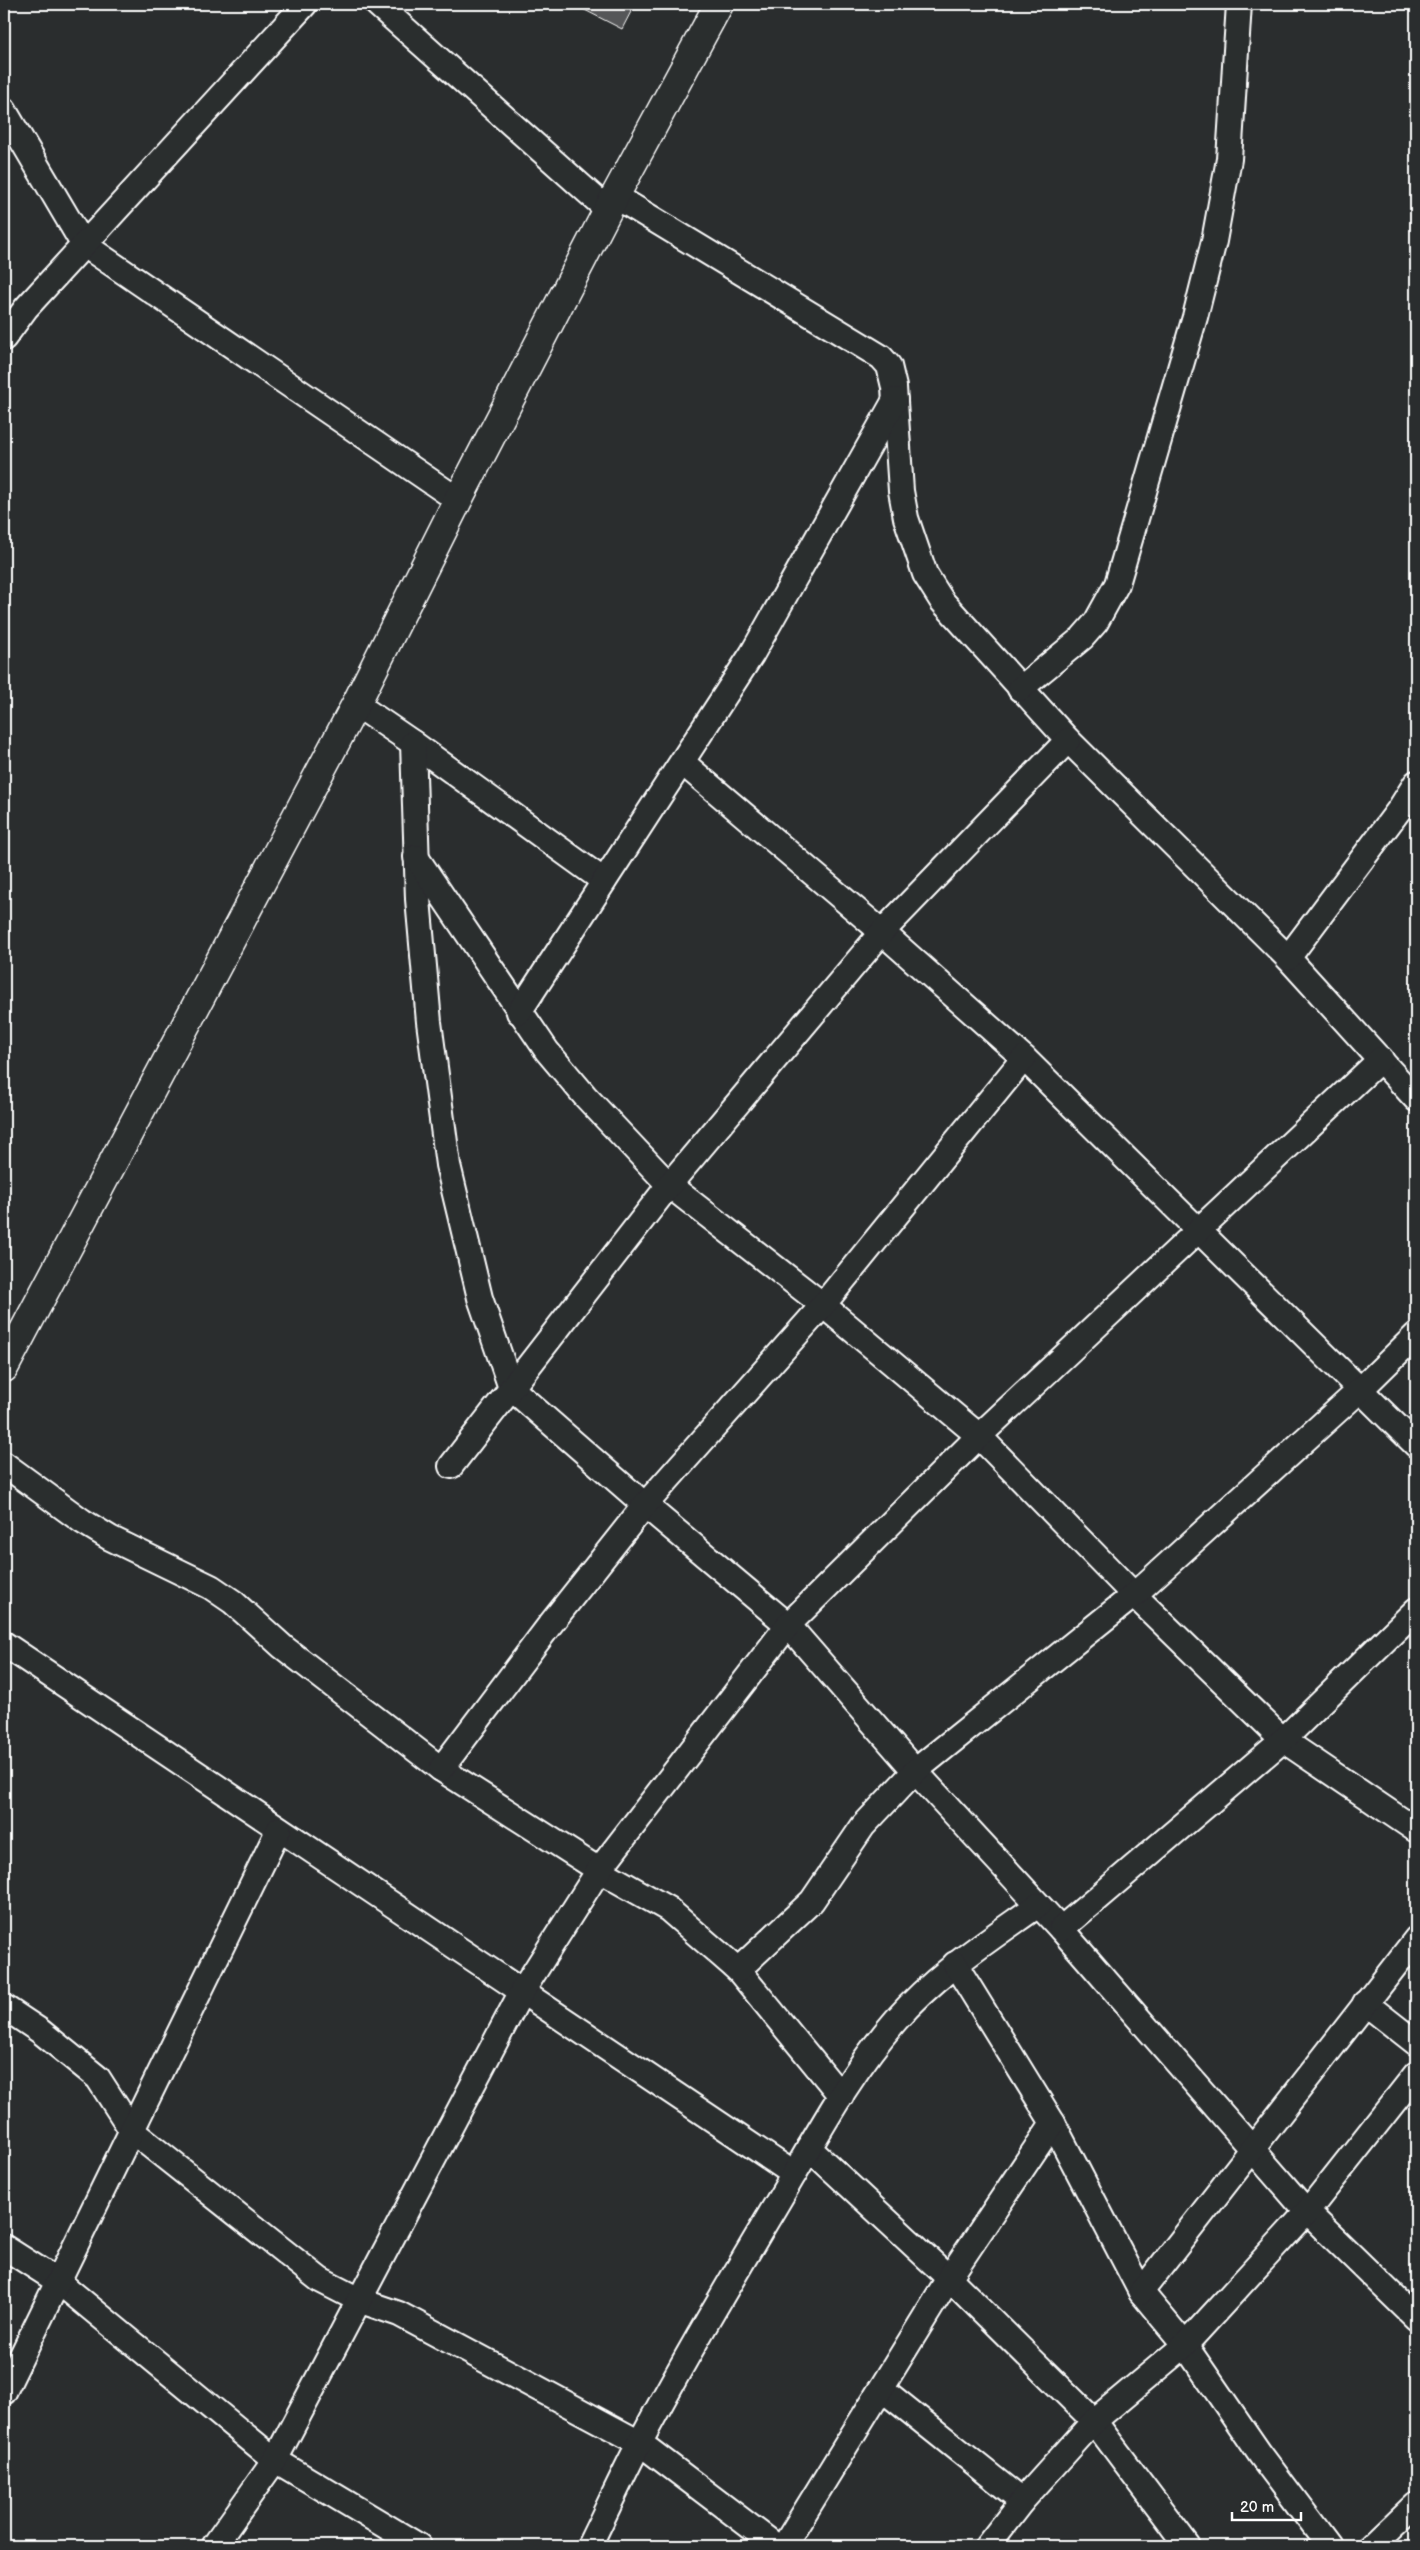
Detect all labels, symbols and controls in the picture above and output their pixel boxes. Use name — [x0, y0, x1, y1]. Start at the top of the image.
scale bar — [1232, 2490, 1301, 2522]
text: 20 m — [1240, 2498, 1274, 2517]

